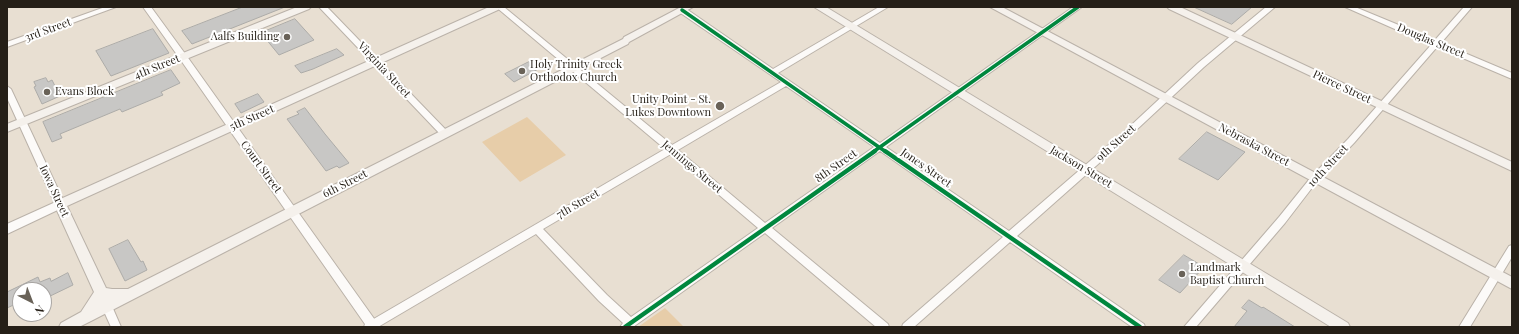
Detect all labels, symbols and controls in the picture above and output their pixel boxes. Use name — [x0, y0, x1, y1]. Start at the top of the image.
street label: 3rd Street — [23, 16, 73, 44]
street label: Douglas Street — [1395, 21, 1467, 61]
place label: Aalfs Building — [211, 30, 279, 44]
marker: Aalfs Building — [282, 32, 292, 42]
street label: Virginia Street — [355, 39, 413, 101]
street label: 4th Street — [132, 52, 182, 82]
place label: Holy Trinity Greek Orthodox Church — [530, 58, 622, 84]
marker: Holy Trinity Greek Orthodox Church — [517, 66, 527, 76]
street label: Pierce Street — [1311, 68, 1373, 106]
place label: Evans Block — [55, 85, 114, 99]
marker: Evans Block — [42, 87, 52, 97]
place label: Unity Point - St. Lukes Downtown — [625, 93, 711, 119]
marker: Unity Point - St. Lukes Downtown — [714, 100, 726, 112]
street label: 5th Street — [228, 102, 276, 134]
street label: Nebraska Street — [1216, 121, 1292, 169]
street label: 9th Street — [1094, 122, 1138, 164]
street label: Court Street — [238, 138, 284, 196]
street label: Jennings Street — [659, 138, 725, 196]
street label: 10th Street — [1305, 142, 1351, 190]
street label: Jackson Street — [1048, 143, 1114, 191]
street label: Jones Street — [898, 146, 954, 190]
street label: 8th Street — [812, 147, 860, 185]
street label: Iowa Street — [36, 163, 72, 219]
street label: 6th Street — [320, 167, 370, 201]
street label: 7th Street — [554, 187, 602, 221]
place label: Landmark Baptist Church — [1190, 261, 1264, 287]
marker: Landmark Baptist Church — [1177, 269, 1187, 279]
north arrow — [12, 282, 52, 322]
text: N — [32, 302, 48, 319]

